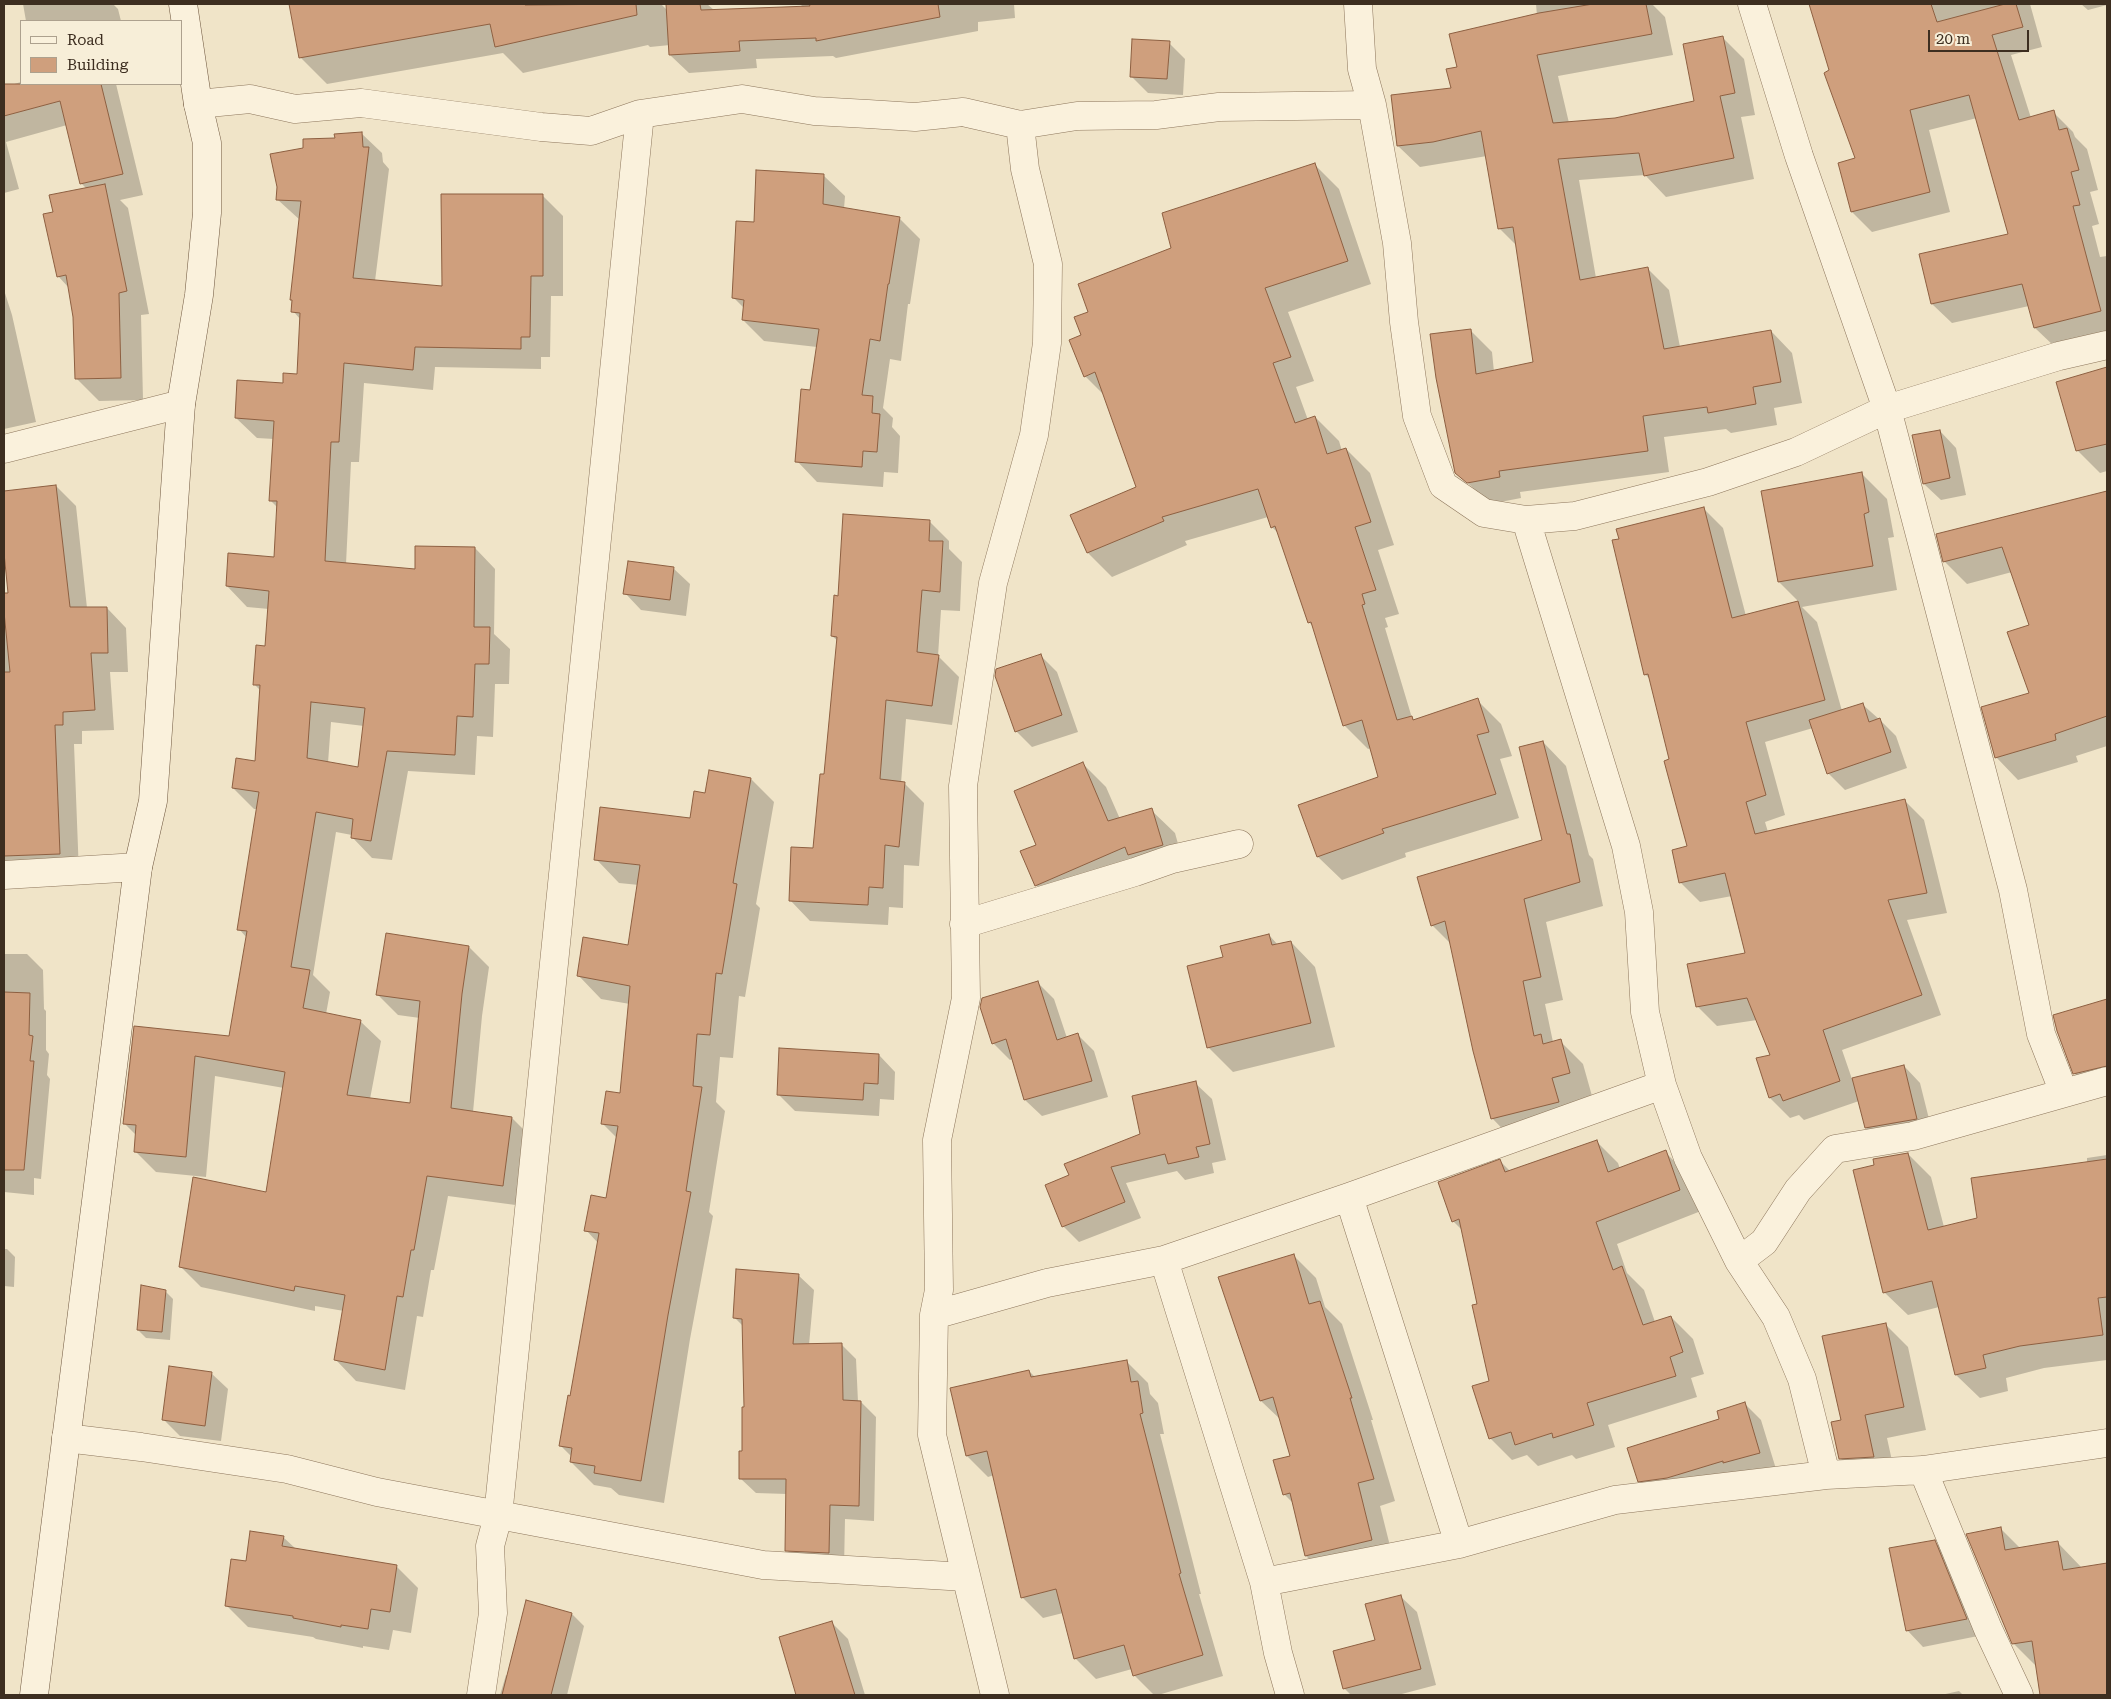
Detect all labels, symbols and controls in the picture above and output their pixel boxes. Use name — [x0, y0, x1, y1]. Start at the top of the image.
legend — [20, 20, 182, 85]
scale bar — [1931, 20, 2032, 52]
text: 20 m — [1936, 30, 1970, 48]
text: Road — [67, 31, 104, 49]
text: Building — [67, 56, 128, 74]

